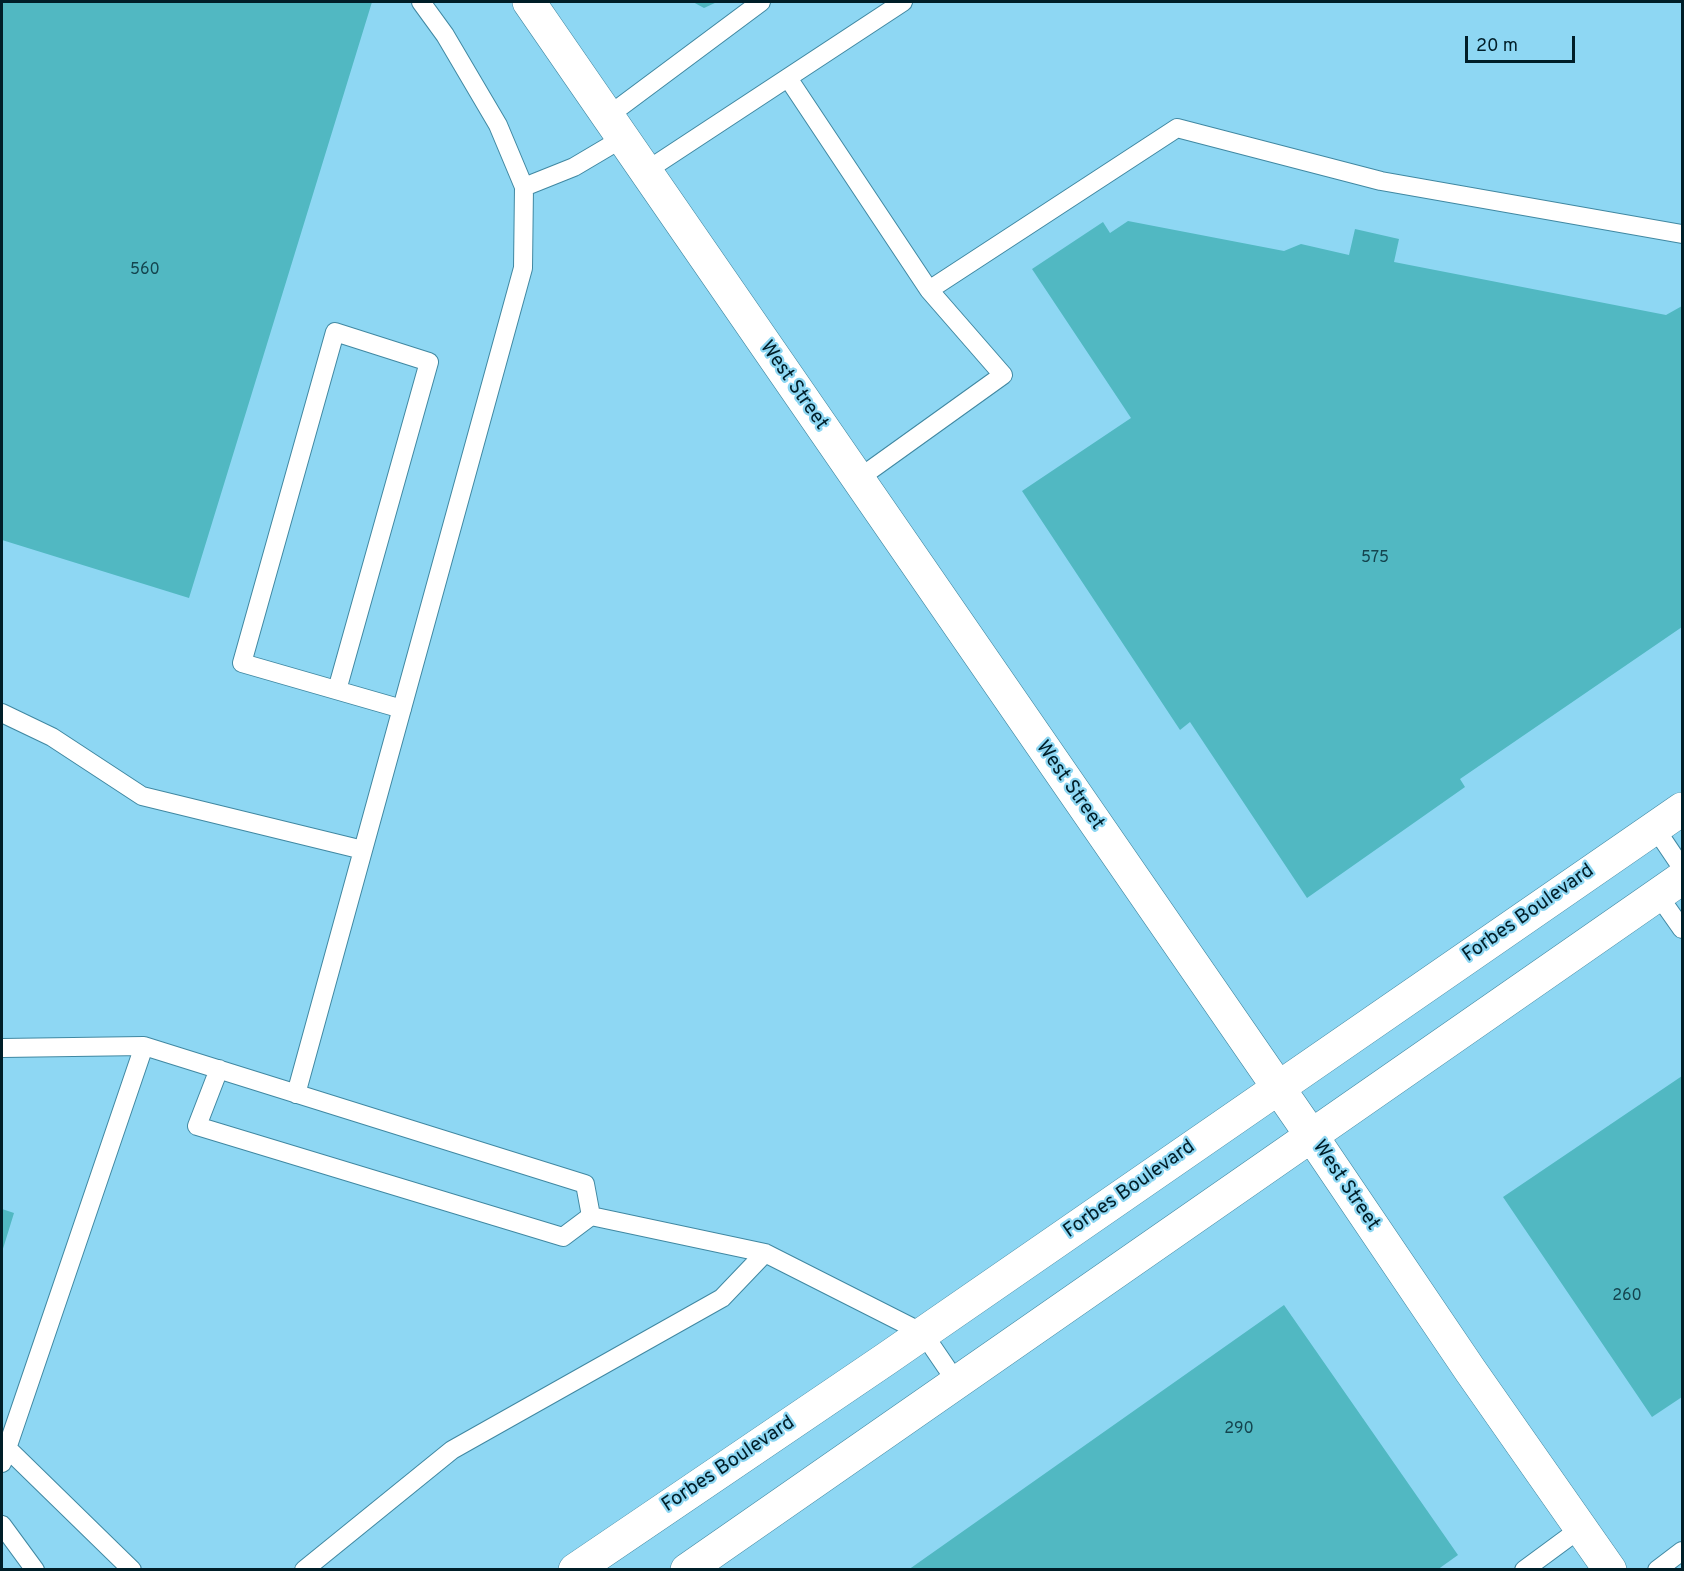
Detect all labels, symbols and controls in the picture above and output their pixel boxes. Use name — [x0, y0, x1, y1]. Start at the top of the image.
scale bar — [1468, 24, 1578, 62]
text: 20 m — [1476, 35, 1518, 58]
house number: 560 — [130, 261, 160, 281]
street label: West Street — [753, 337, 833, 435]
house number: 575 — [1361, 549, 1389, 569]
street label: West Street — [1029, 737, 1109, 835]
street label: Forbes Boulevard — [1459, 860, 1599, 968]
street label: Forbes Boulevard — [1060, 1136, 1200, 1244]
street label: West Street — [1306, 1136, 1384, 1236]
house number: 260 — [1612, 1287, 1642, 1307]
street label: Forbes Boulevard — [658, 1412, 800, 1518]
house number: 290 — [1224, 1420, 1254, 1440]

